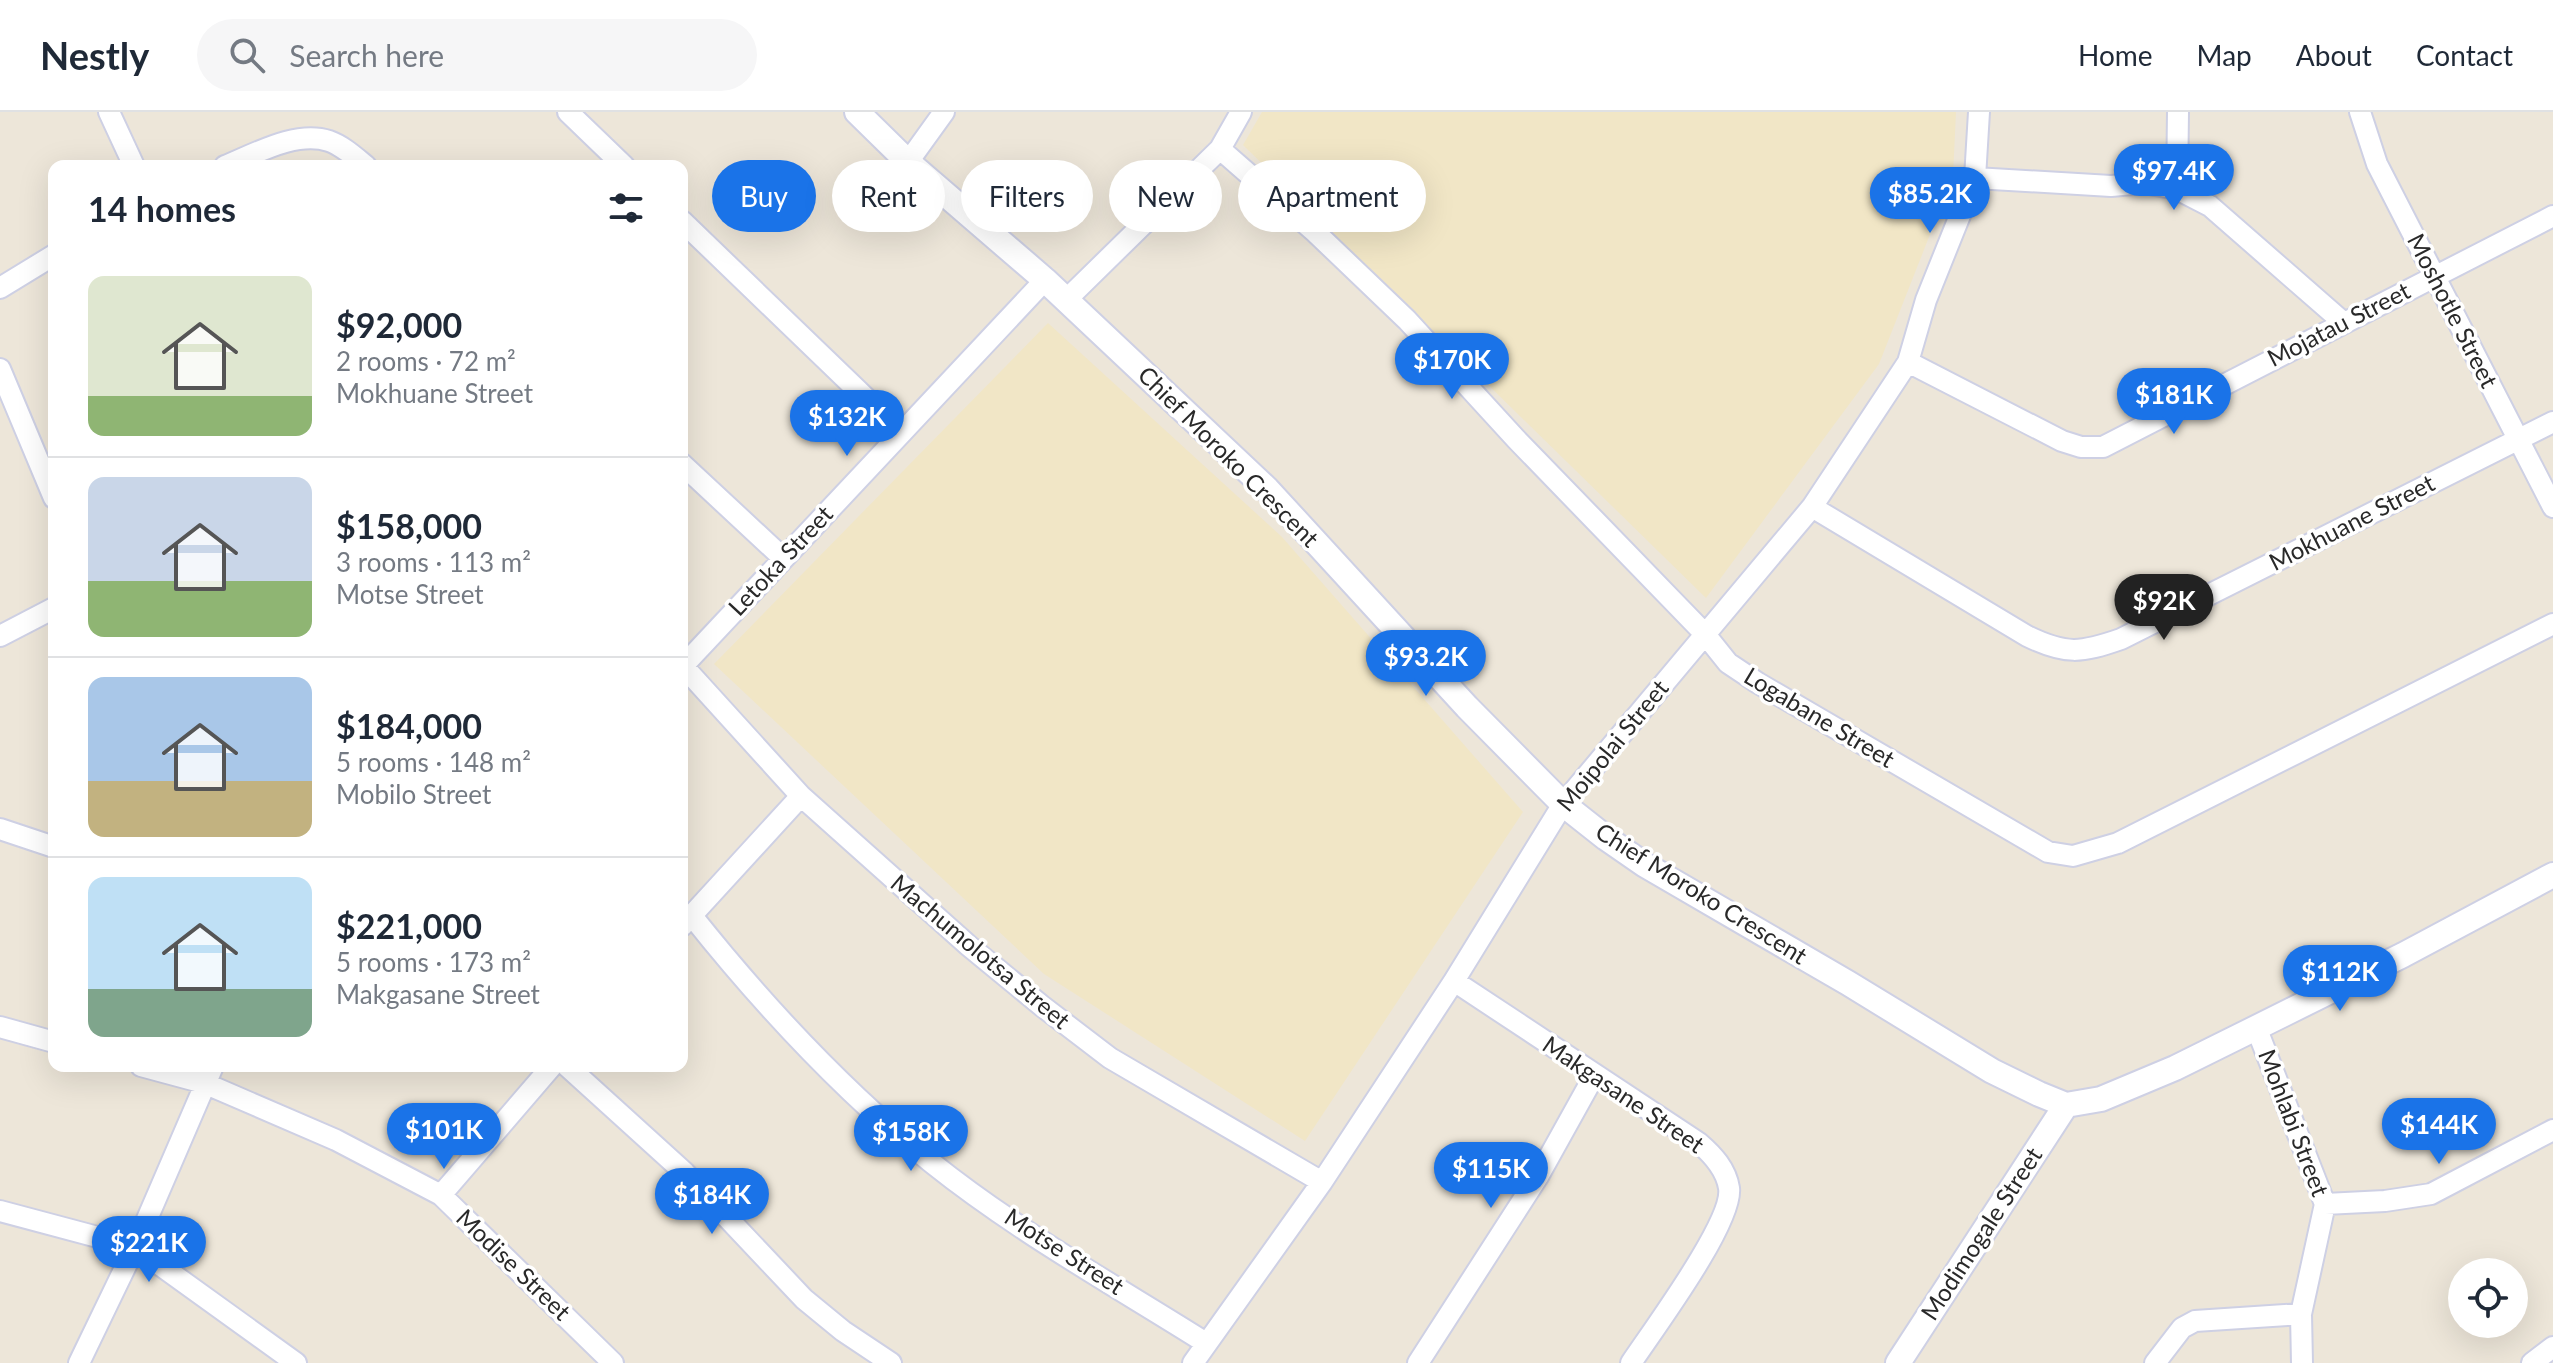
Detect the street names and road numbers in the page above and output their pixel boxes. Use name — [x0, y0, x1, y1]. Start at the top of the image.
street label: Moshotle Street — [2402, 228, 2505, 393]
street label: Mojatau Street — [2262, 275, 2415, 372]
street label: Chief Moroko Crescent — [1133, 360, 1326, 553]
street label: Mokhuane Street — [2264, 467, 2439, 576]
street label: Letoka Street — [722, 499, 838, 621]
street label: Logabane Street — [1739, 660, 1901, 773]
street label: Moipolai Street — [1550, 673, 1674, 817]
street label: Chief Moroko Crescent — [1591, 816, 1813, 970]
street label: Machumolotsa Street — [886, 868, 1077, 1034]
street label: Makgasane Street — [1538, 1029, 1710, 1159]
street label: Mohlabi Street — [2253, 1045, 2336, 1200]
street label: Modimogale Street — [1914, 1141, 2048, 1325]
street label: Motse Street — [1000, 1201, 1130, 1300]
street label: Modise Street — [451, 1202, 577, 1326]

